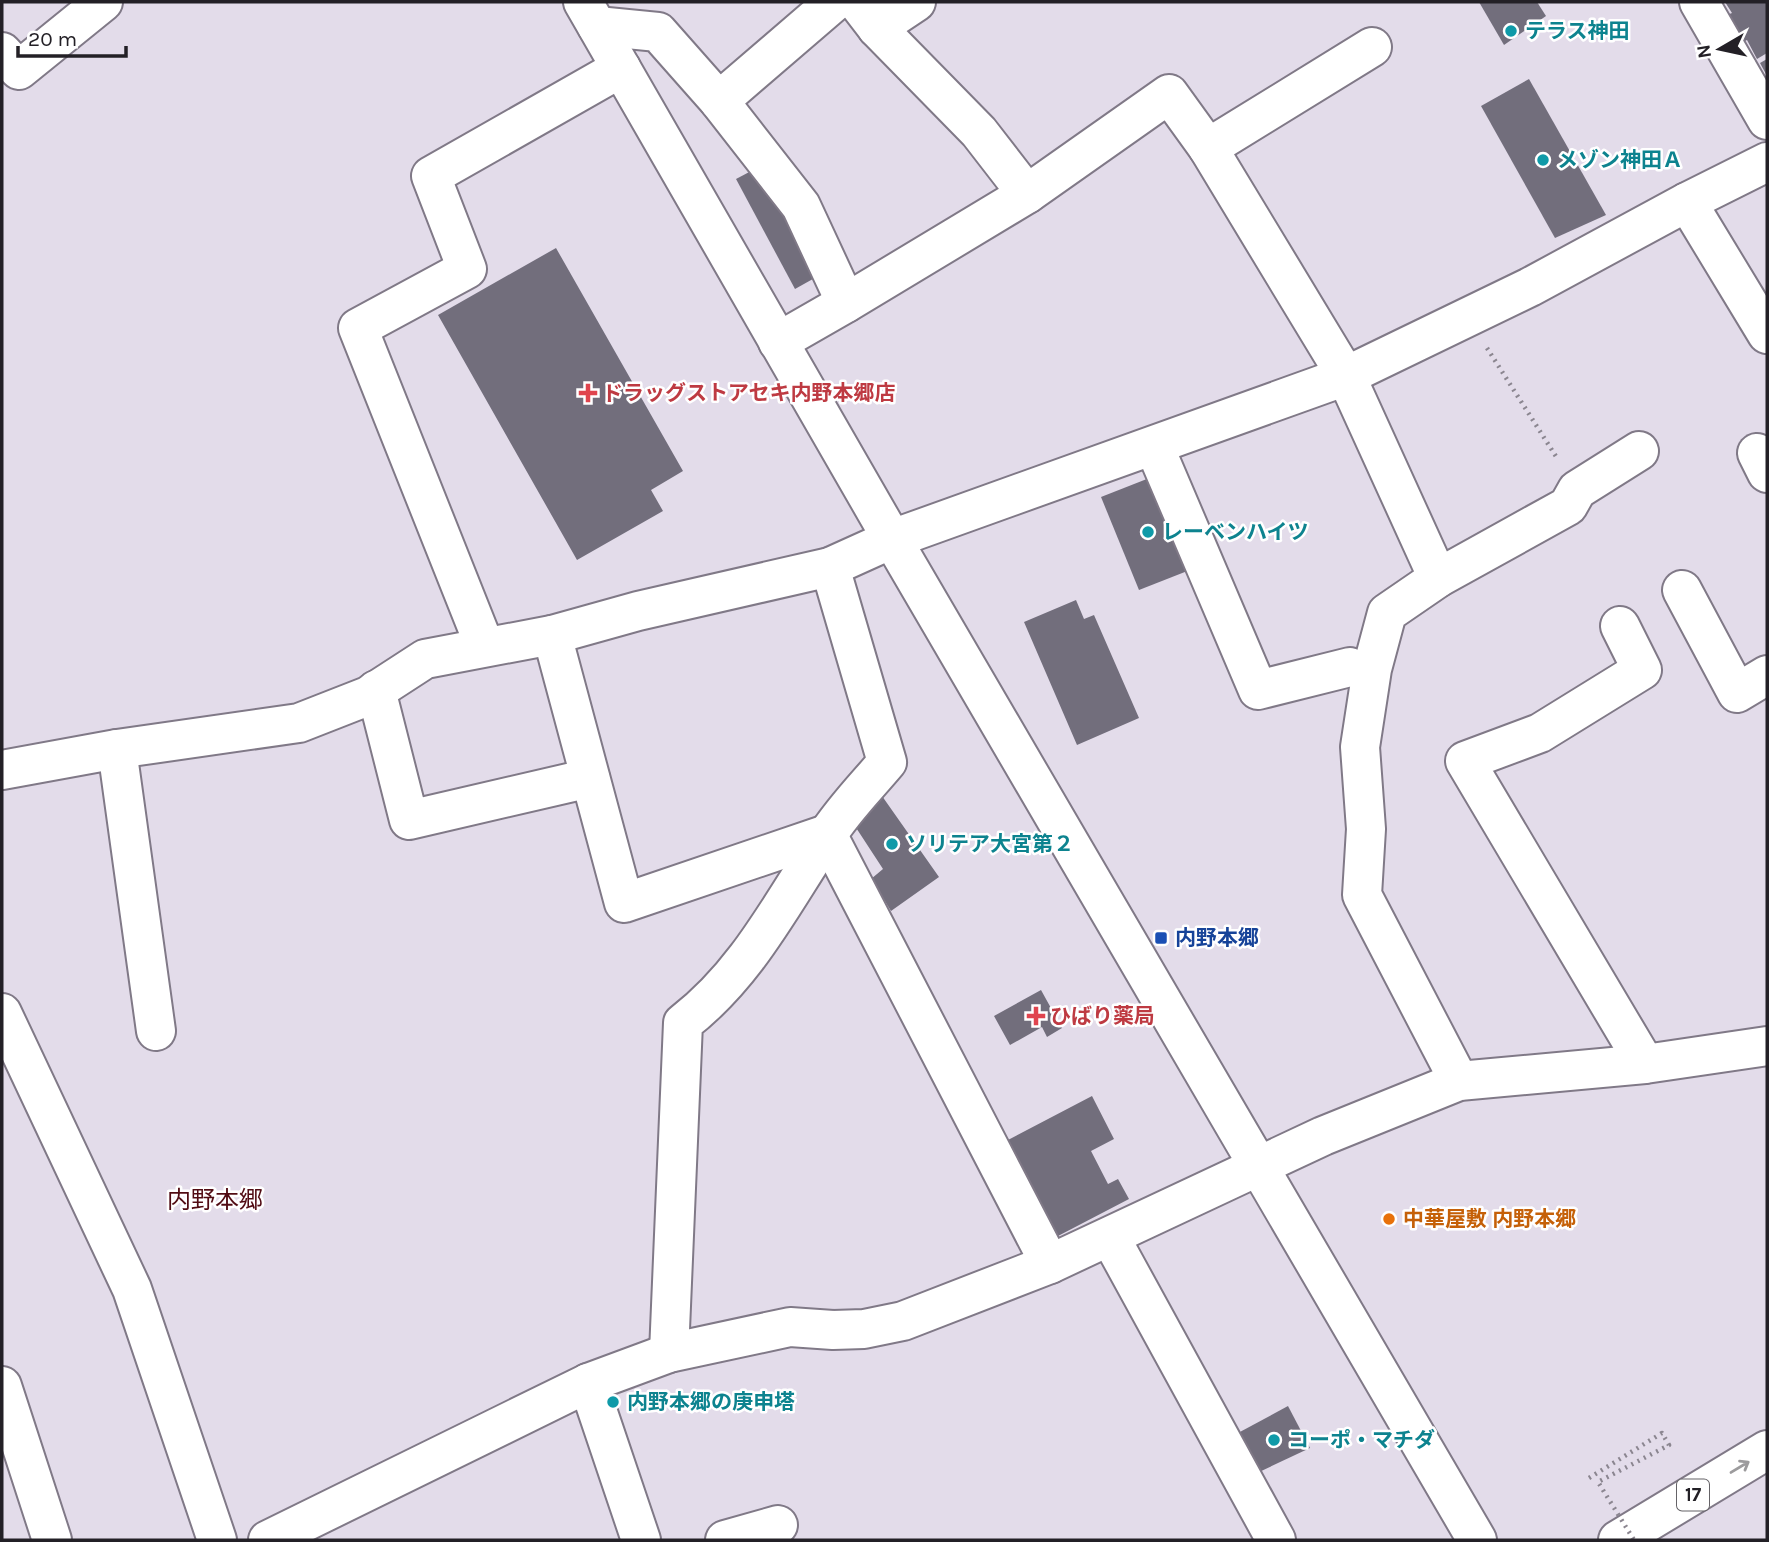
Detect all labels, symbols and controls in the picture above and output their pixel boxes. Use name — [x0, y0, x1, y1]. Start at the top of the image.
scale bar — [18, 14, 126, 58]
north arrow — [1685, 14, 1755, 84]
place label: テラス神田 — [1525, 19, 1630, 43]
marker: テラス神田 — [1503, 23, 1519, 39]
text: 20 m — [28, 27, 77, 51]
text: N — [1692, 43, 1716, 60]
place label: メゾン神田Ａ — [1557, 148, 1683, 172]
marker: メゾン神田Ａ — [1535, 152, 1551, 168]
place label: ドラッグストアセキ内野本郷店 — [602, 381, 896, 405]
marker: ドラッグストアセキ内野本郷店 — [580, 385, 596, 401]
place label: レーベンハイツ — [1162, 520, 1309, 544]
marker: レーベンハイツ — [1140, 524, 1156, 540]
place label: ソリテア大宮第２ — [906, 832, 1074, 856]
marker: ソリテア大宮第２ — [884, 836, 900, 852]
place label: 内野本郷 — [1175, 926, 1259, 950]
marker: 内野本郷 — [1153, 930, 1169, 946]
place label: ひばり薬局 — [1050, 1004, 1155, 1028]
marker: ひばり薬局 — [1028, 1008, 1044, 1024]
district label: 内野本郷 — [167, 1186, 263, 1214]
place label: 中華屋敷 内野本郷 — [1403, 1207, 1576, 1231]
marker: 中華屋敷 内野本郷 — [1381, 1211, 1397, 1227]
place label: 内野本郷の庚申塔 — [627, 1390, 795, 1414]
marker: 内野本郷の庚申塔 — [605, 1394, 621, 1410]
place label: コーポ・マチダ — [1288, 1428, 1435, 1452]
marker: コーポ・マチダ — [1266, 1432, 1282, 1448]
one-way arrow — [1729, 1459, 1749, 1473]
road number: 17 — [1677, 1480, 1709, 1511]

